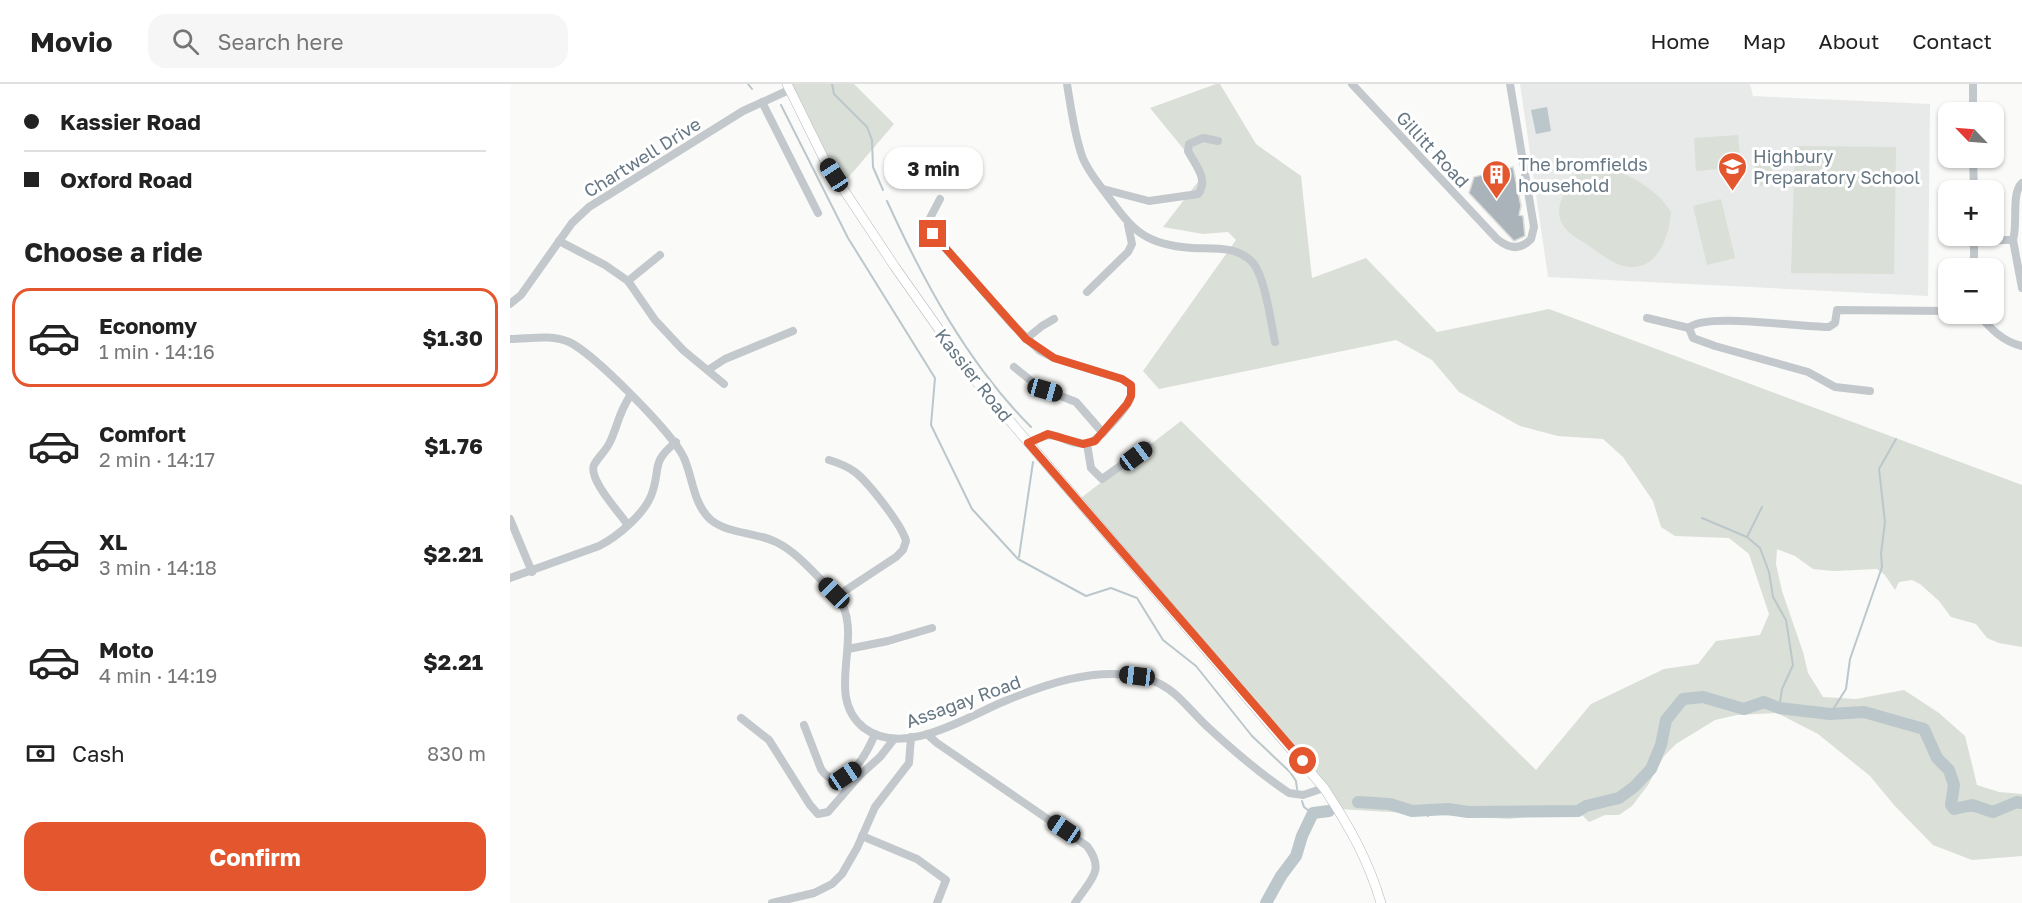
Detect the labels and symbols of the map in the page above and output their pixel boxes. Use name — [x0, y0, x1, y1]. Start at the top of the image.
north arrow — [1938, 102, 2004, 168]
street label: Gillitt Road — [1392, 106, 1474, 192]
street label: Chartwell Drive — [579, 112, 705, 202]
place label: Highbury Preparatory School — [1753, 145, 1920, 188]
callout: 3 min — [884, 147, 982, 189]
school or university icon: Highbury Preparatory School — [1716, 150, 1748, 192]
place label: The bromfields household — [1518, 153, 1648, 196]
car — [817, 155, 851, 195]
building icon: The bromfields household — [1481, 158, 1513, 200]
route end — [919, 220, 946, 247]
street label: Kassier Road — [931, 324, 1017, 426]
car — [1025, 376, 1065, 404]
car — [1116, 438, 1156, 474]
car — [815, 574, 853, 612]
car — [1118, 665, 1156, 687]
street label: Assagay Road — [902, 670, 1024, 732]
route start — [1289, 747, 1316, 774]
car — [825, 758, 865, 794]
car — [1044, 811, 1084, 847]

